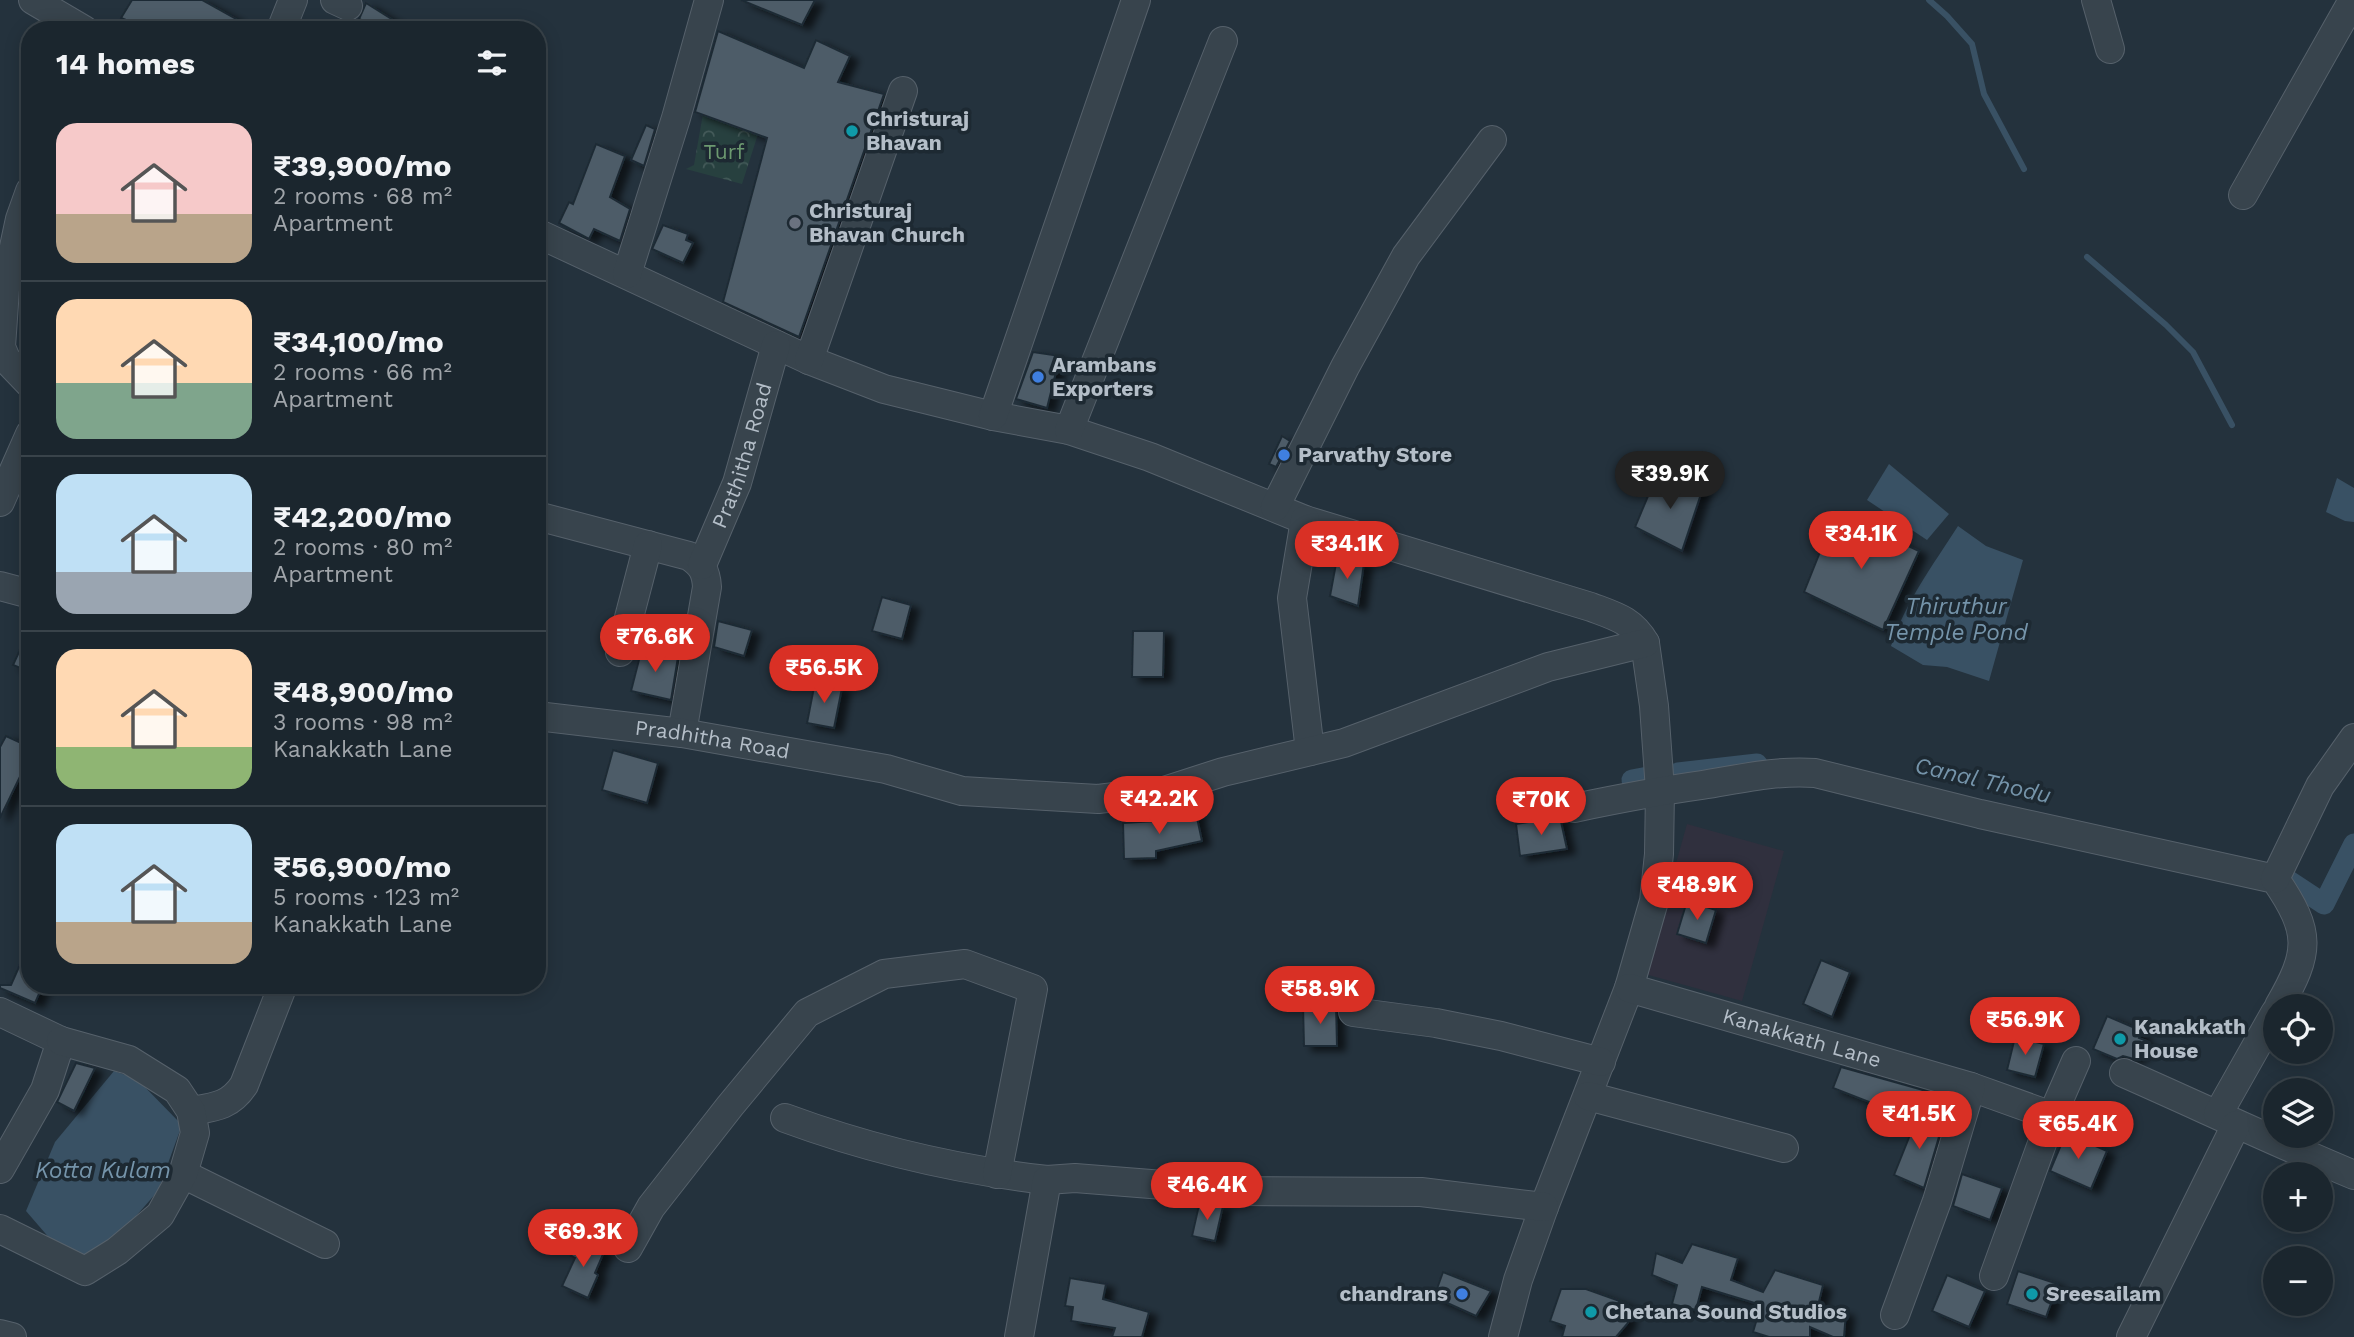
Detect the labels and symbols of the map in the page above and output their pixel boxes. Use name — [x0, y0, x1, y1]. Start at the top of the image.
place label: Christuraj Bhavan — [866, 106, 969, 155]
marker: Christuraj Bhavan — [844, 123, 860, 139]
park label: Turf — [703, 139, 745, 164]
place label: Christuraj Bhavan Church — [809, 198, 965, 247]
marker: Christuraj Bhavan Church — [787, 215, 803, 231]
place label: Arambans Exporters — [1052, 352, 1157, 401]
marker: Arambans Exporters — [1030, 369, 1046, 385]
street label: Prathitha Road — [706, 380, 777, 532]
place label: Parvathy Store — [1298, 442, 1452, 467]
marker: Parvathy Store — [1276, 447, 1292, 463]
pin: ₹39.9K — [1613, 452, 1727, 511]
pin: ₹34.1K — [1804, 512, 1918, 571]
pin: ₹34.1K — [1290, 522, 1404, 581]
water label: Thiruthur Temple Pond — [1884, 593, 2028, 646]
pin: ₹76.6K — [598, 614, 712, 674]
pin: ₹56.5K — [767, 646, 881, 705]
street label: Pradhitha Road — [634, 715, 792, 764]
water label: Canal Thodu — [1912, 752, 2054, 809]
pin: ₹42.2K — [1102, 776, 1216, 836]
pin: ₹70K — [1500, 778, 1582, 837]
pin: ₹48.9K — [1640, 862, 1754, 922]
pin: ₹58.9K — [1263, 967, 1377, 1026]
pin: ₹56.9K — [1968, 998, 2082, 1057]
street label: Kanakkath Lane — [1720, 1003, 1884, 1072]
place label: Kanakkath House — [2134, 1014, 2246, 1063]
marker: Kanakkath House — [2112, 1031, 2128, 1047]
pin: ₹41.5K — [1862, 1092, 1976, 1151]
pin: ₹65.4K — [2021, 1102, 2135, 1161]
water label: Kotta Kulam — [35, 1157, 171, 1184]
pin: ₹46.4K — [1150, 1162, 1264, 1222]
pin: ₹69.3K — [526, 1210, 640, 1269]
place label: chandrans — [1339, 1281, 1448, 1306]
place label: Sreesailam — [2046, 1281, 2161, 1306]
marker: chandrans — [1454, 1286, 1470, 1302]
marker: Sreesailam — [2024, 1286, 2040, 1302]
place label: Chetana Sound Studios — [1605, 1299, 1847, 1324]
marker: Chetana Sound Studios — [1583, 1304, 1599, 1320]

